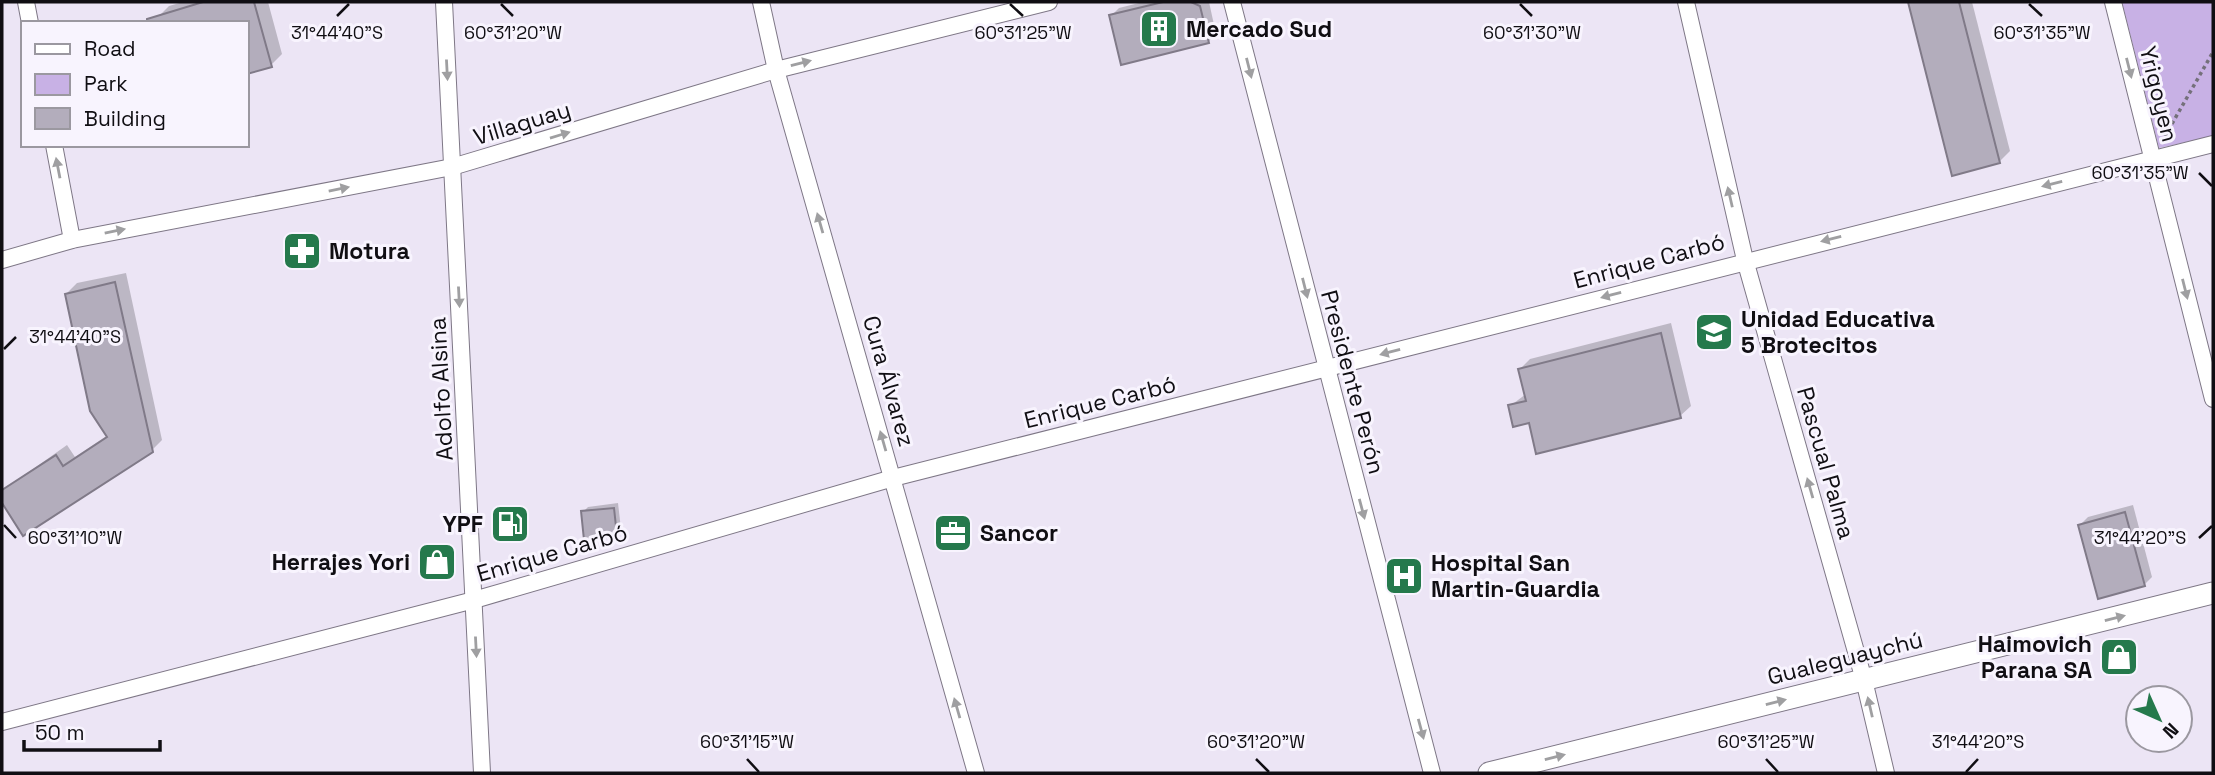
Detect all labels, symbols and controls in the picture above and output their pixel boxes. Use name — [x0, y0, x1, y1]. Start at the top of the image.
building icon: Mercado Sud — [1138, 8, 1180, 50]
place label: Mercado Sud — [1186, 14, 1332, 44]
legend — [21, 21, 248, 147]
text: 31°44'40"S — [291, 21, 383, 44]
text: 60°31'20"W — [464, 21, 562, 44]
text: 60°31'25"W — [974, 21, 1072, 44]
text: 60°31'30"W — [1483, 21, 1581, 44]
text: 60°31'35"W — [1993, 21, 2091, 44]
text: Road — [84, 35, 136, 62]
street label: Yrigoyen — [2133, 43, 2185, 145]
one-way arrow — [790, 57, 812, 68]
one-way arrow — [1244, 57, 1255, 79]
one-way arrow — [2124, 57, 2135, 79]
one-way arrow — [442, 59, 453, 81]
text: Park — [84, 70, 128, 97]
street label: Villaguay — [470, 94, 574, 152]
text: Building — [84, 105, 166, 132]
one-way arrow — [549, 129, 570, 139]
one-way arrow — [53, 157, 64, 179]
text: 60°31'35"W — [2091, 161, 2189, 184]
one-way arrow — [2041, 179, 2063, 190]
one-way arrow — [328, 183, 350, 194]
one-way arrow — [1725, 186, 1736, 208]
one-way arrow — [814, 211, 825, 233]
one-way arrow — [104, 226, 126, 237]
street label: Enrique Carbó — [1570, 226, 1728, 296]
pharmacy icon: Motura — [281, 230, 323, 272]
one-way arrow — [1820, 233, 1842, 244]
place label: Motura — [329, 236, 410, 266]
one-way arrow — [1300, 278, 1311, 300]
one-way arrow — [2180, 278, 2191, 300]
one-way arrow — [453, 286, 464, 308]
street label: Presidente Perón — [1314, 287, 1392, 477]
one-way arrow — [1599, 290, 1621, 301]
place label: Unidad Educativa 5 Brotecitos — [1741, 304, 1935, 360]
school or university icon: Unidad Educativa 5 Brotecitos — [1693, 311, 1735, 353]
street label: Cura Álvarez — [856, 312, 922, 450]
street label: Adolfo Alsina — [422, 316, 460, 462]
text: 31°44'40"S — [29, 325, 121, 348]
one-way arrow — [1379, 347, 1401, 358]
street label: Enrique Carbó — [1021, 369, 1179, 435]
street label: Pascual Palma — [1790, 383, 1862, 543]
one-way arrow — [877, 430, 887, 451]
one-way arrow — [1804, 477, 1814, 498]
one-way arrow — [1357, 498, 1368, 520]
fuel station icon: YPF — [489, 503, 531, 545]
place label: YPF — [442, 509, 483, 539]
office icon: Sancor — [932, 512, 974, 554]
street label: Enrique Carbó — [473, 517, 631, 589]
place label: Sancor — [980, 518, 1058, 548]
text: 60°31'10"W — [28, 526, 123, 549]
text: 31°44'20"S — [2094, 526, 2186, 549]
shop icon: Herrajes Yori — [416, 541, 458, 583]
place label: Herrajes Yori — [272, 547, 410, 577]
place label: Hospital San Martin-Guardia — [1431, 548, 1600, 604]
hospital icon: Hospital San Martin-Guardia — [1383, 555, 1425, 597]
one-way arrow — [2105, 612, 2127, 623]
street label: Gualeguaychú — [1764, 624, 1926, 692]
place label: Haimovich Parana SA — [1978, 629, 2092, 685]
one-way arrow — [471, 636, 482, 658]
shop icon: Haimovich Parana SA — [2098, 636, 2140, 678]
north arrow — [2124, 684, 2194, 754]
one-way arrow — [1765, 696, 1787, 707]
one-way arrow — [1865, 696, 1876, 718]
one-way arrow — [952, 697, 962, 718]
scale bar — [24, 708, 161, 752]
text: N — [2157, 717, 2184, 744]
one-way arrow — [1416, 718, 1426, 739]
text: 50 m — [35, 719, 85, 746]
text: 60°31'15"W — [700, 730, 794, 753]
text: 60°31'20"W — [1207, 730, 1305, 753]
text: 60°31'25"W — [1717, 730, 1815, 753]
text: 31°44'20"S — [1932, 730, 2024, 753]
one-way arrow — [1544, 751, 1566, 762]

